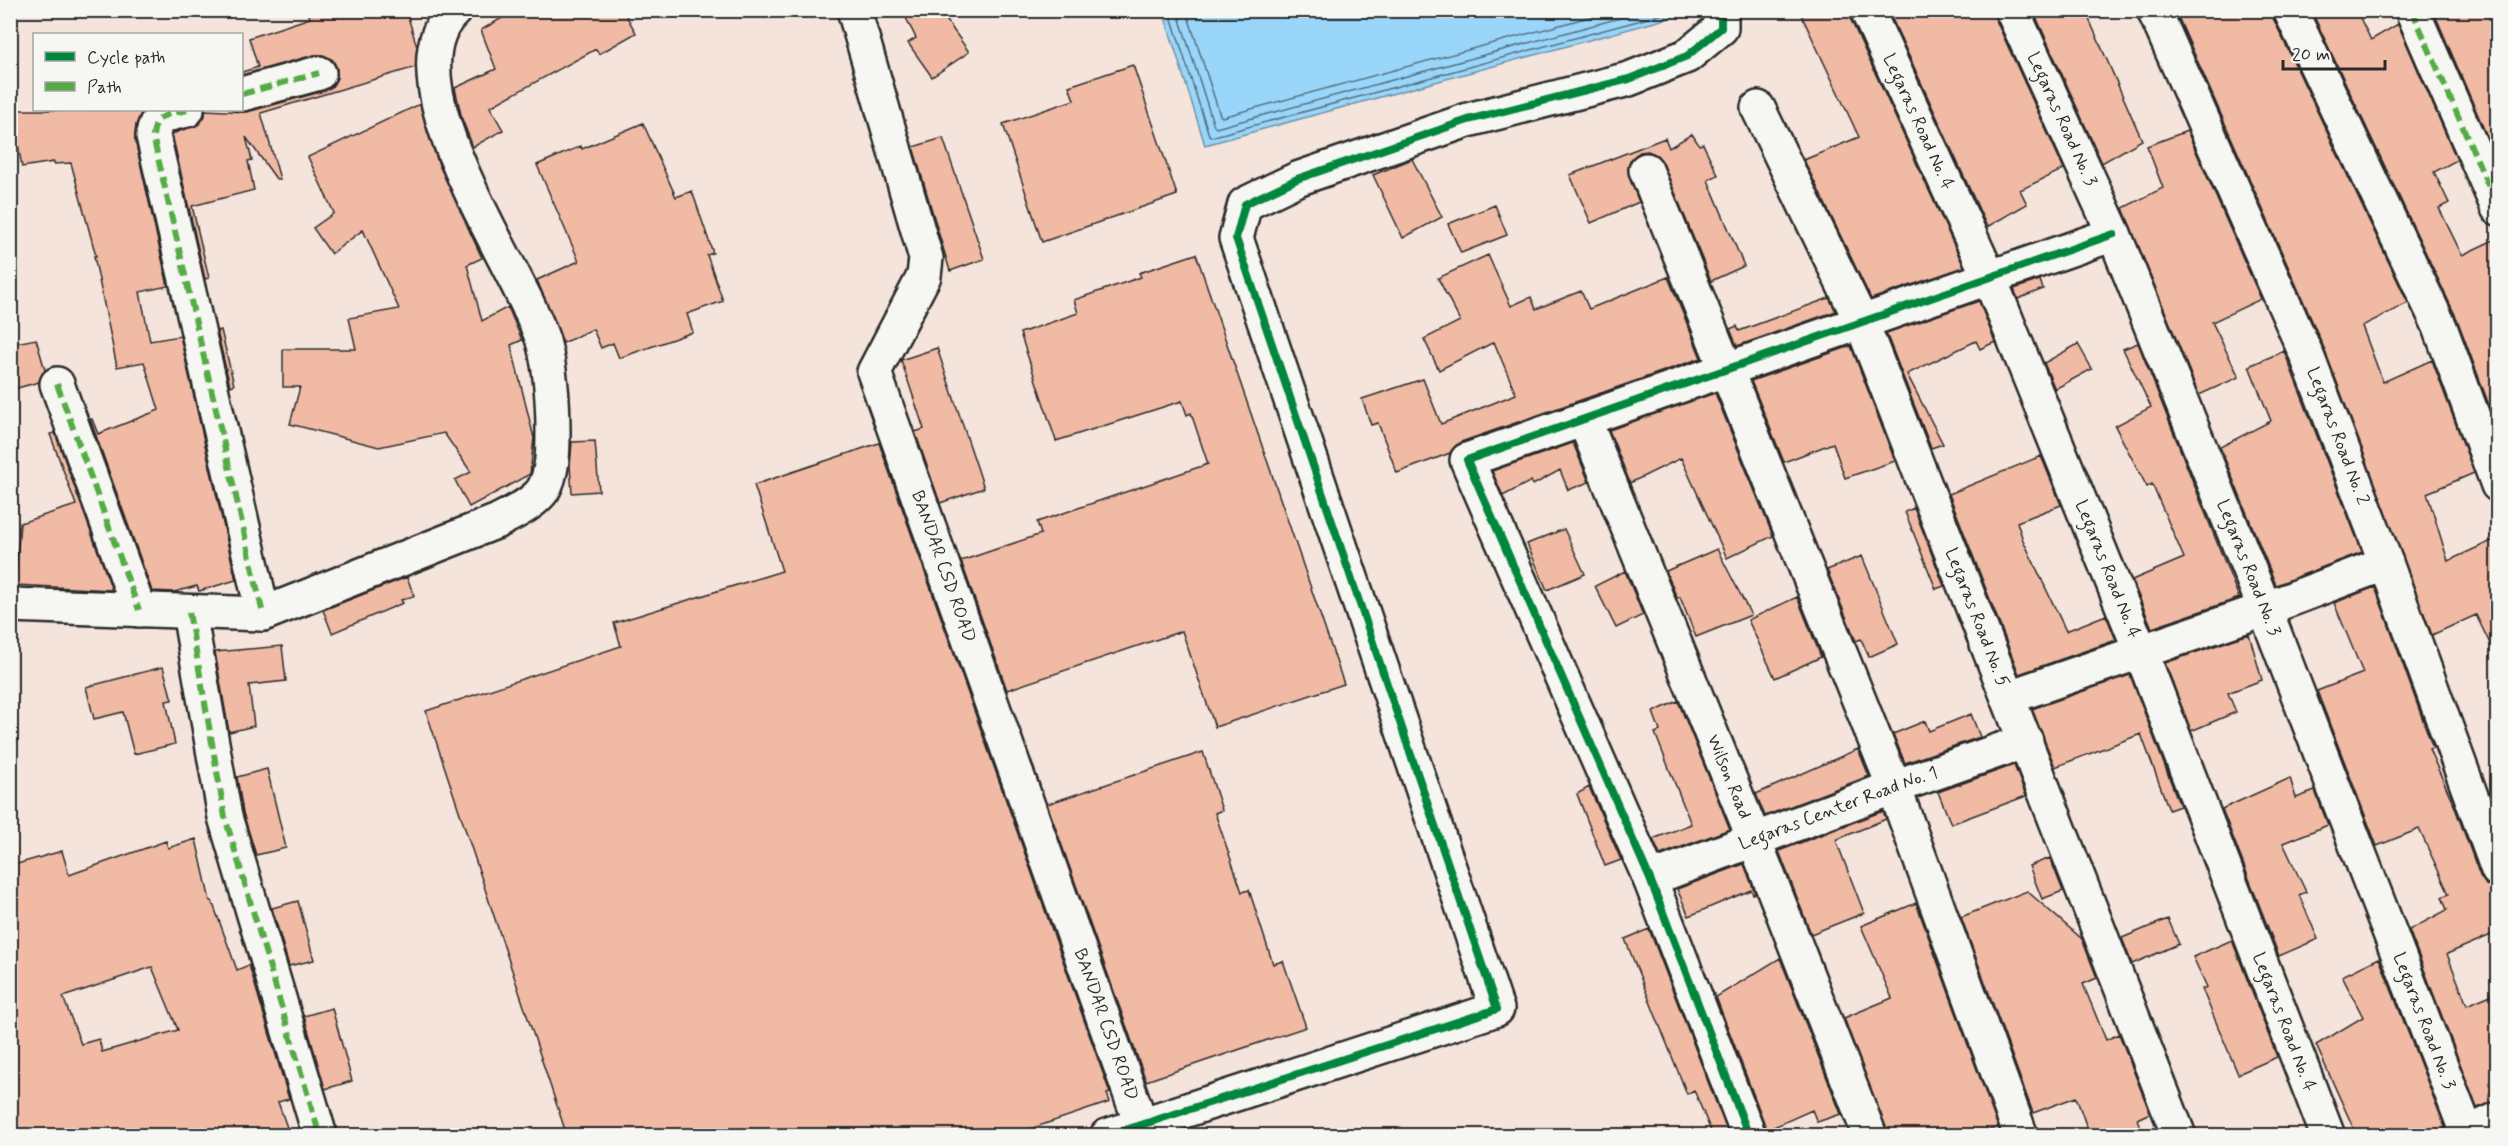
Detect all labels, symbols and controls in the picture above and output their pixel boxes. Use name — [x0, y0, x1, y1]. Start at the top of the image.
legend — [33, 33, 243, 111]
scale bar — [2283, 33, 2385, 71]
text: 20 m — [2292, 43, 2330, 67]
text: Cycle path — [87, 46, 165, 70]
street label: Legaras Road No. 3 — [2021, 48, 2103, 190]
street label: Legaras Road No. 4 — [1877, 50, 1960, 194]
text: Path — [87, 76, 122, 100]
street label: Legaras Road No. 2 — [2300, 364, 2375, 508]
street label: BANDAR CSD ROAD — [905, 487, 981, 646]
street label: Legaras Road No. 3 — [2210, 496, 2286, 639]
street label: Legaras Road No. 4 — [2069, 497, 2146, 642]
street label: Legaras Road No. 5 — [1939, 545, 2015, 691]
street label: Wilson Road — [1701, 731, 1757, 823]
street label: Legaras Center Road No. 1 — [1735, 761, 1941, 856]
street label: BANDAR CSD ROAD — [1068, 945, 1144, 1104]
street label: Legaras Road No. 4 — [2246, 949, 2322, 1095]
street label: Legaras Road No. 3 — [2387, 949, 2461, 1093]

